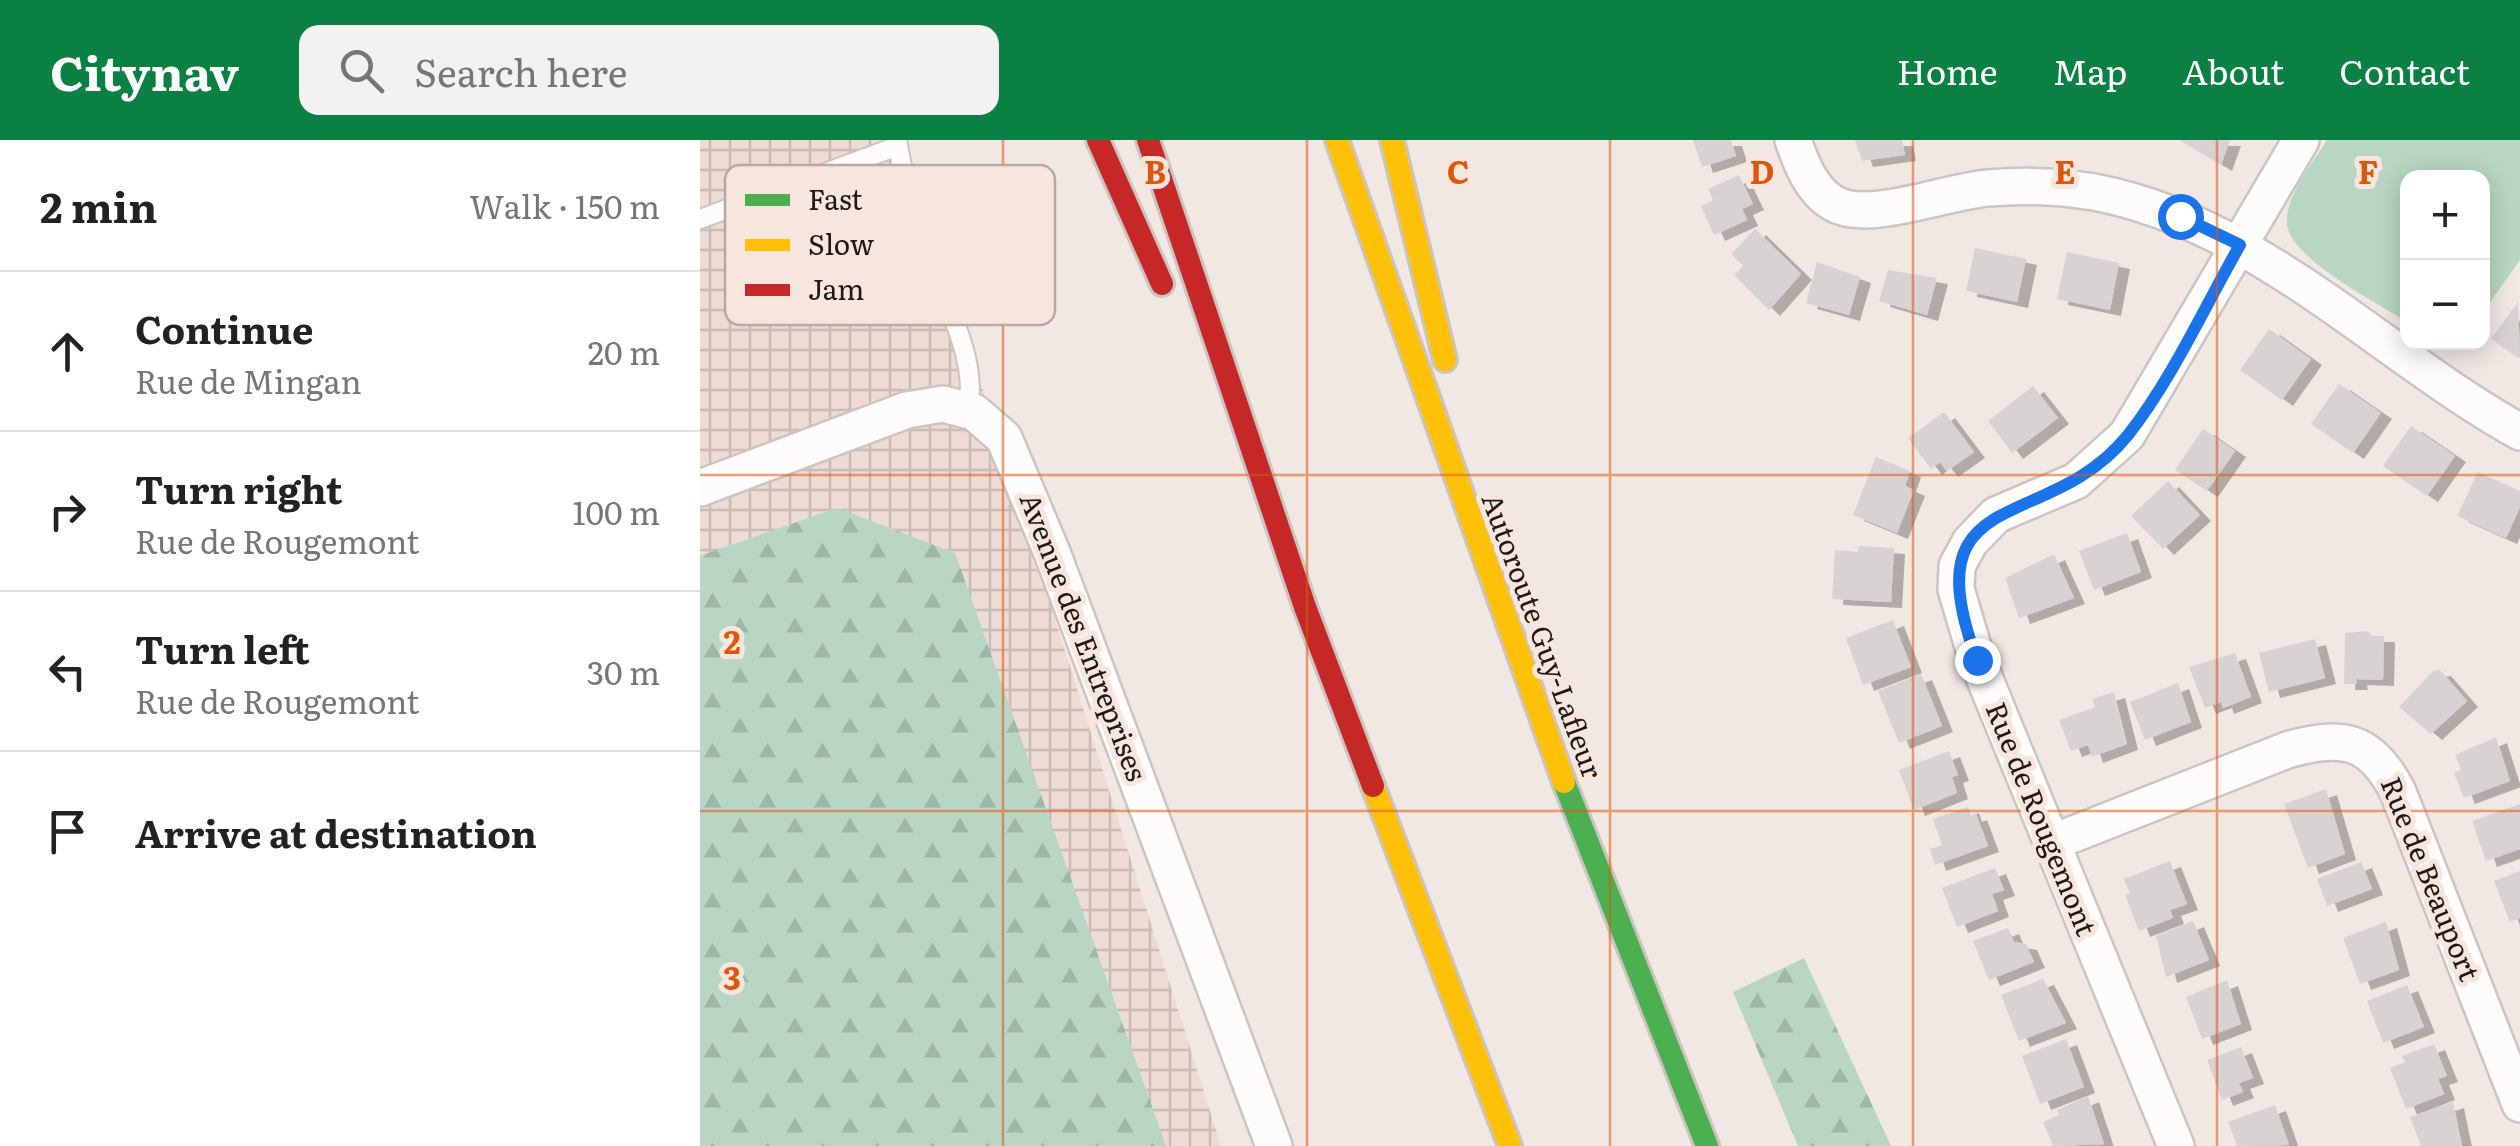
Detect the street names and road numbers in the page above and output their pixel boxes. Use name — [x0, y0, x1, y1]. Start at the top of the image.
street label: Avenue des Entreprises — [1011, 486, 1159, 786]
street label: Autoroute Guy-Lafleur — [1473, 487, 1615, 785]
street label: Rue de Rougemont — [1977, 695, 2109, 942]
street label: Rue de Beauport — [2372, 770, 2492, 987]

